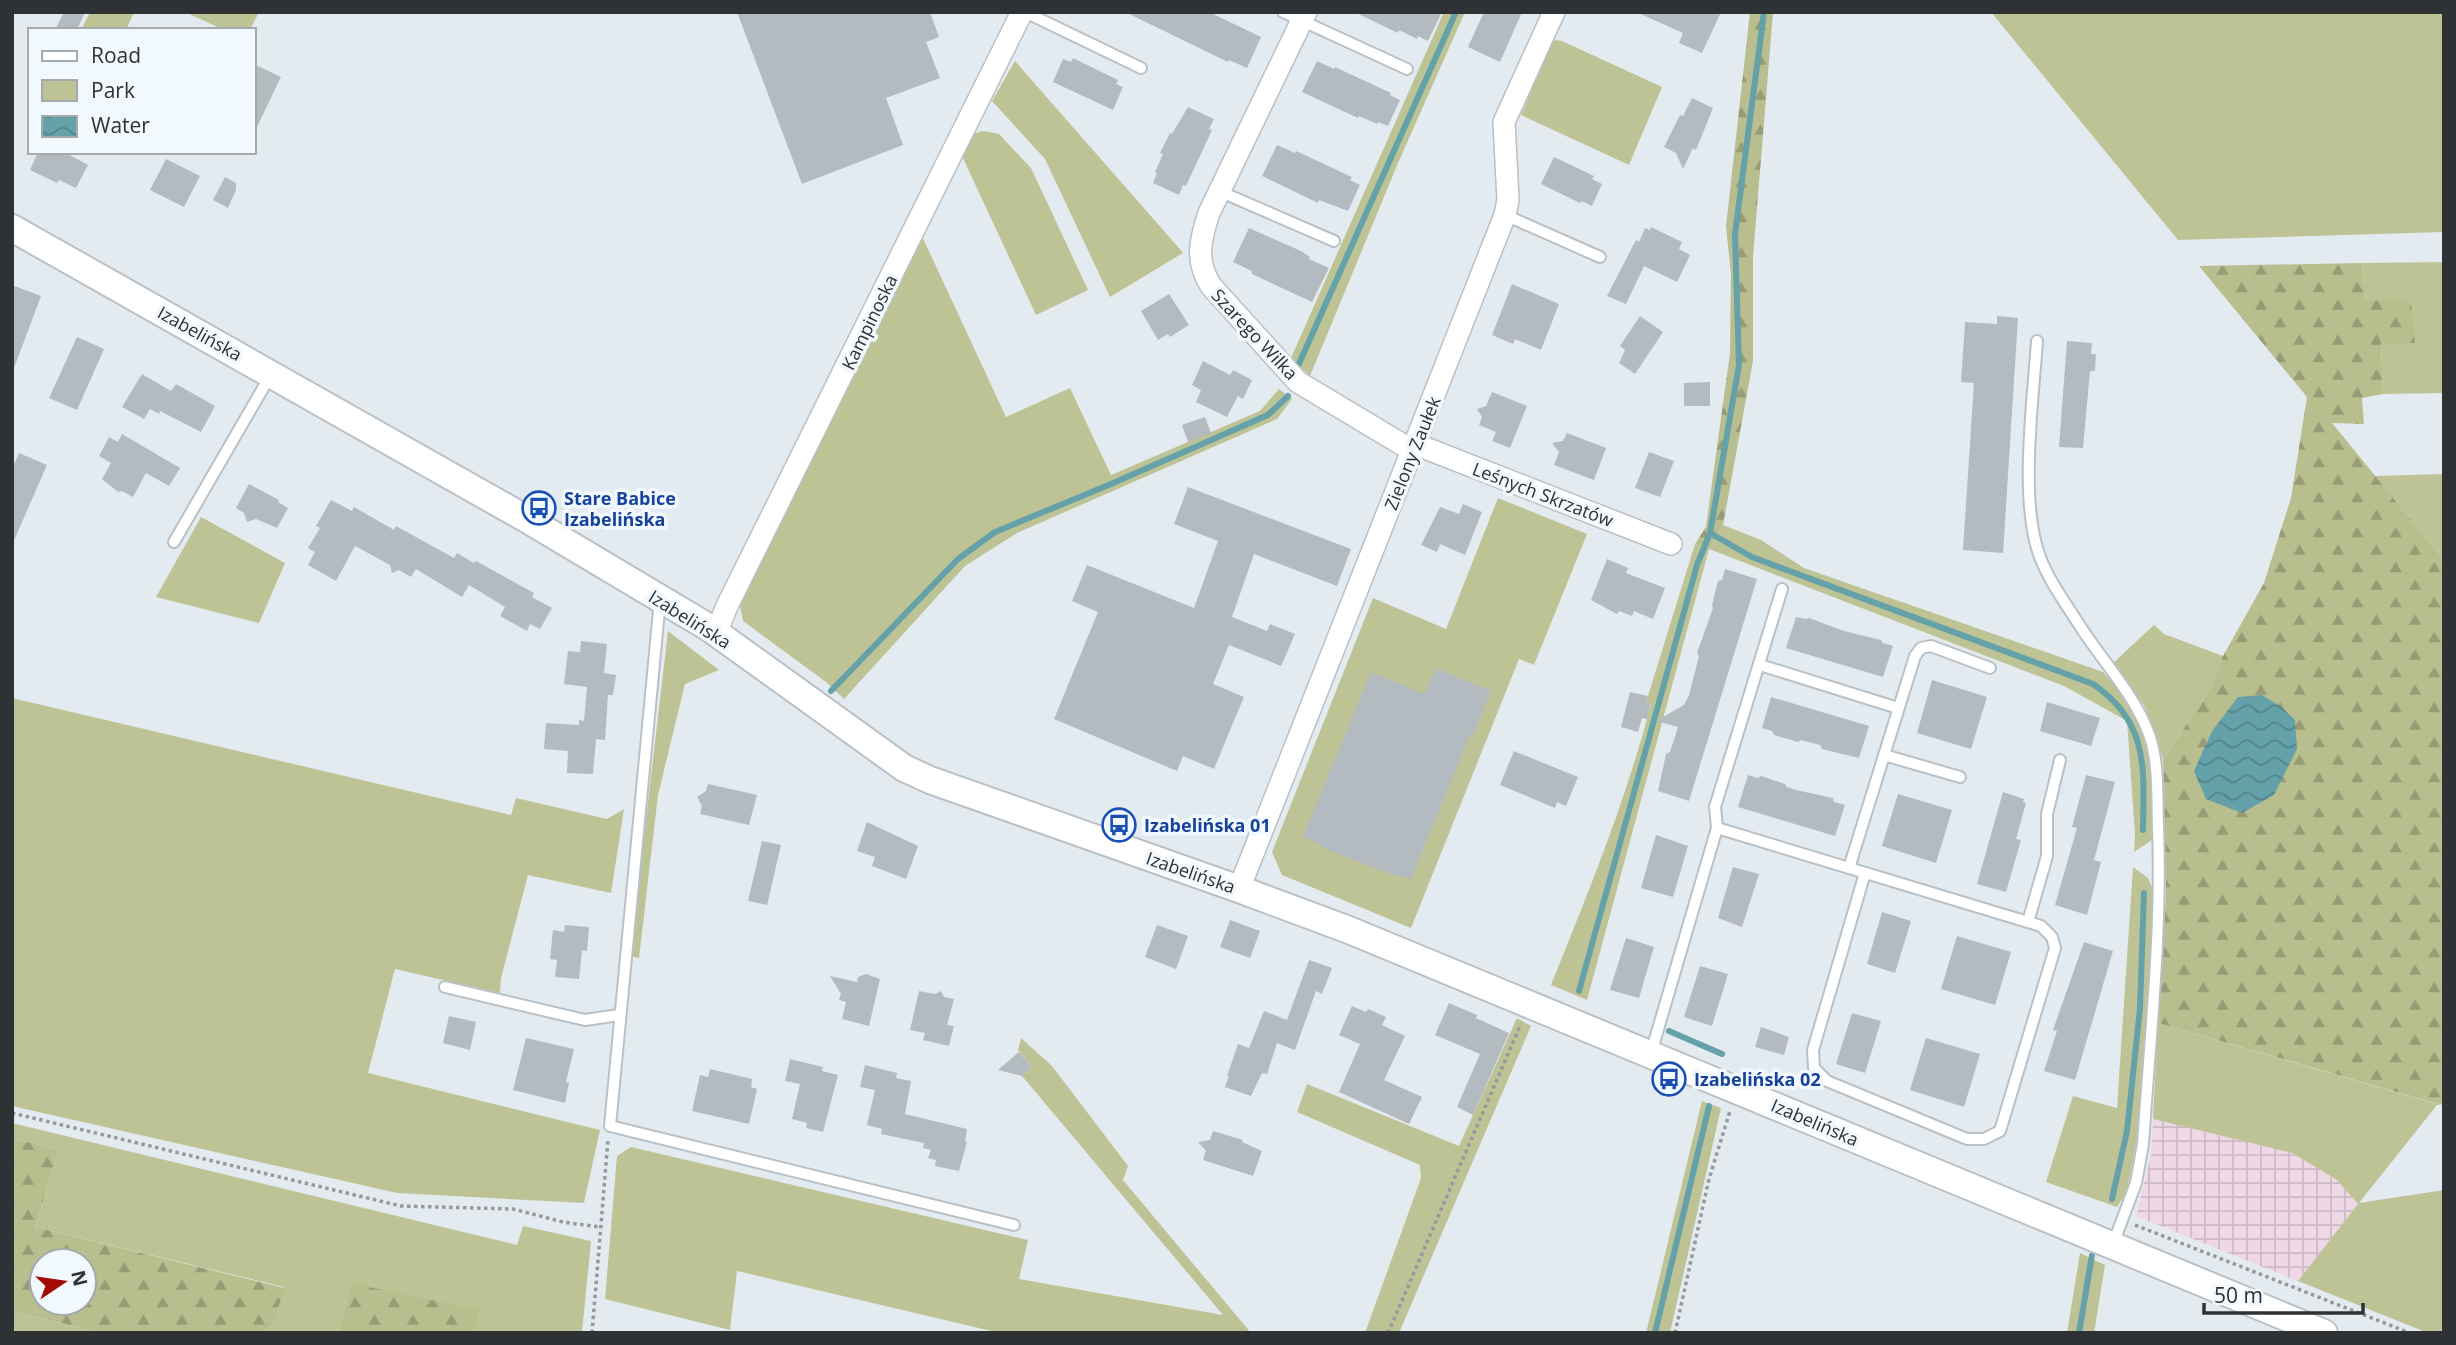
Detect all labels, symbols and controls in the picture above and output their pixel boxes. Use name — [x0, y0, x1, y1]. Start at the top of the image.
legend — [28, 28, 256, 154]
text: Road — [91, 41, 141, 69]
text: Park — [91, 76, 135, 104]
text: Water — [91, 111, 150, 139]
street label: Kampinoska — [836, 270, 902, 374]
street label: Szarego Wilka — [1207, 283, 1303, 385]
street label: Izabelińska — [154, 300, 246, 366]
street label: Zielony Zaułek — [1378, 392, 1446, 513]
street label: Leśnych Skrzatów — [1469, 456, 1617, 532]
place label: Stare Babice Izabelińska — [564, 486, 676, 531]
bus stop icon: Stare Babice Izabelińska — [520, 489, 558, 527]
street label: Izabelińska — [644, 584, 736, 654]
bus stop icon: Izabelińska 01 — [1100, 806, 1138, 844]
place label: Izabelińska 01 — [1144, 813, 1271, 837]
street label: Izabelińska — [1143, 846, 1239, 898]
bus stop icon: Izabelińska 02 — [1650, 1060, 1688, 1098]
place label: Izabelińska 02 — [1694, 1067, 1821, 1091]
street label: Izabelińska — [1768, 1093, 1862, 1151]
north arrow — [28, 1247, 98, 1317]
text: N — [65, 1268, 94, 1289]
scale bar — [2204, 1272, 2363, 1316]
text: 50 m — [2214, 1281, 2263, 1309]

